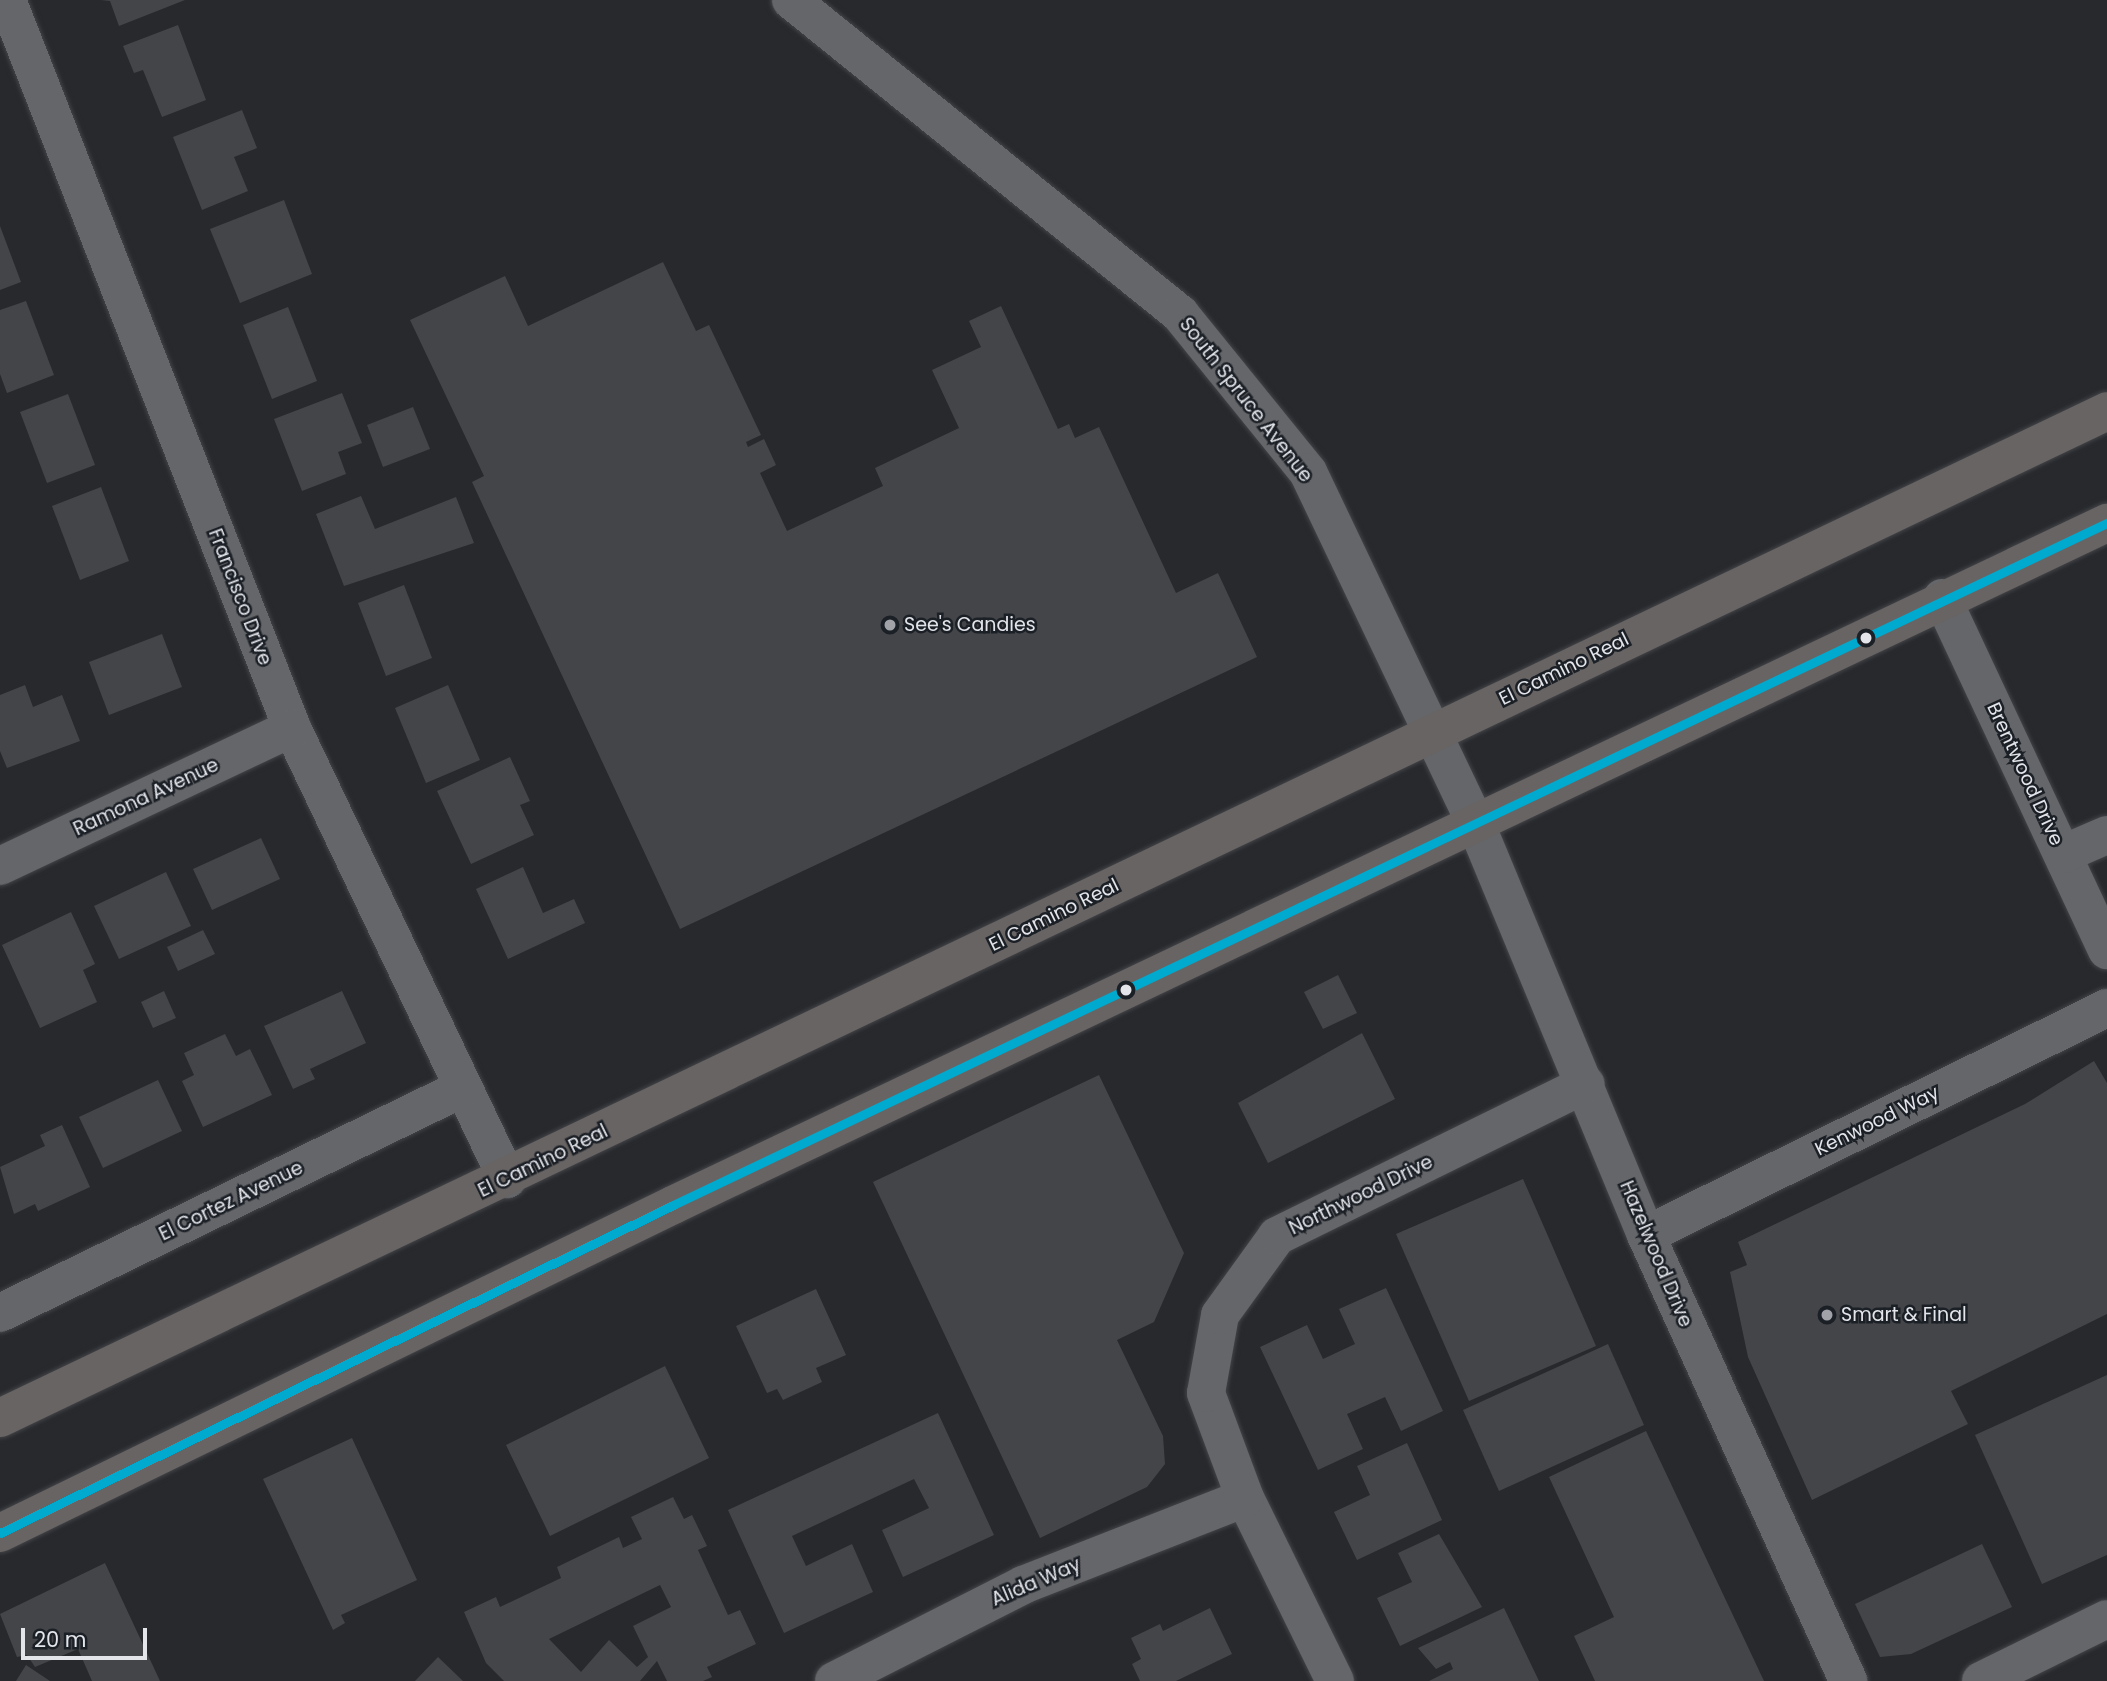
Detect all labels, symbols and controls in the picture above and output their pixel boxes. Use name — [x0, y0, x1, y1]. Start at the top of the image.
street label: South Spruce Avenue — [1175, 313, 1317, 487]
street label: Francisco Drive — [204, 526, 276, 668]
place label: See's Candies — [904, 614, 1036, 636]
marker: See's Candies — [882, 617, 898, 633]
street label: El Camino Real — [1495, 628, 1633, 710]
unlabelled marker — [1859, 631, 1873, 645]
street label: Brentwood Drive — [1982, 699, 2068, 849]
street label: Ramona Avenue — [70, 753, 222, 841]
street label: El Camino Real — [985, 874, 1123, 956]
unlabelled marker — [1119, 983, 1133, 997]
street label: Kenwood Way — [1811, 1081, 1943, 1161]
street label: El Camino Real — [474, 1120, 612, 1202]
street label: Northwood Drive — [1285, 1150, 1437, 1240]
street label: El Cortez Avenue — [155, 1156, 307, 1246]
street label: Hazelwood Drive — [1615, 1177, 1697, 1331]
place label: Smart & Final — [1841, 1304, 1967, 1326]
marker: Smart & Final — [1819, 1307, 1835, 1323]
street label: Alida Way — [988, 1553, 1084, 1611]
scale bar — [24, 1614, 150, 1658]
text: 20 m — [34, 1625, 87, 1654]

